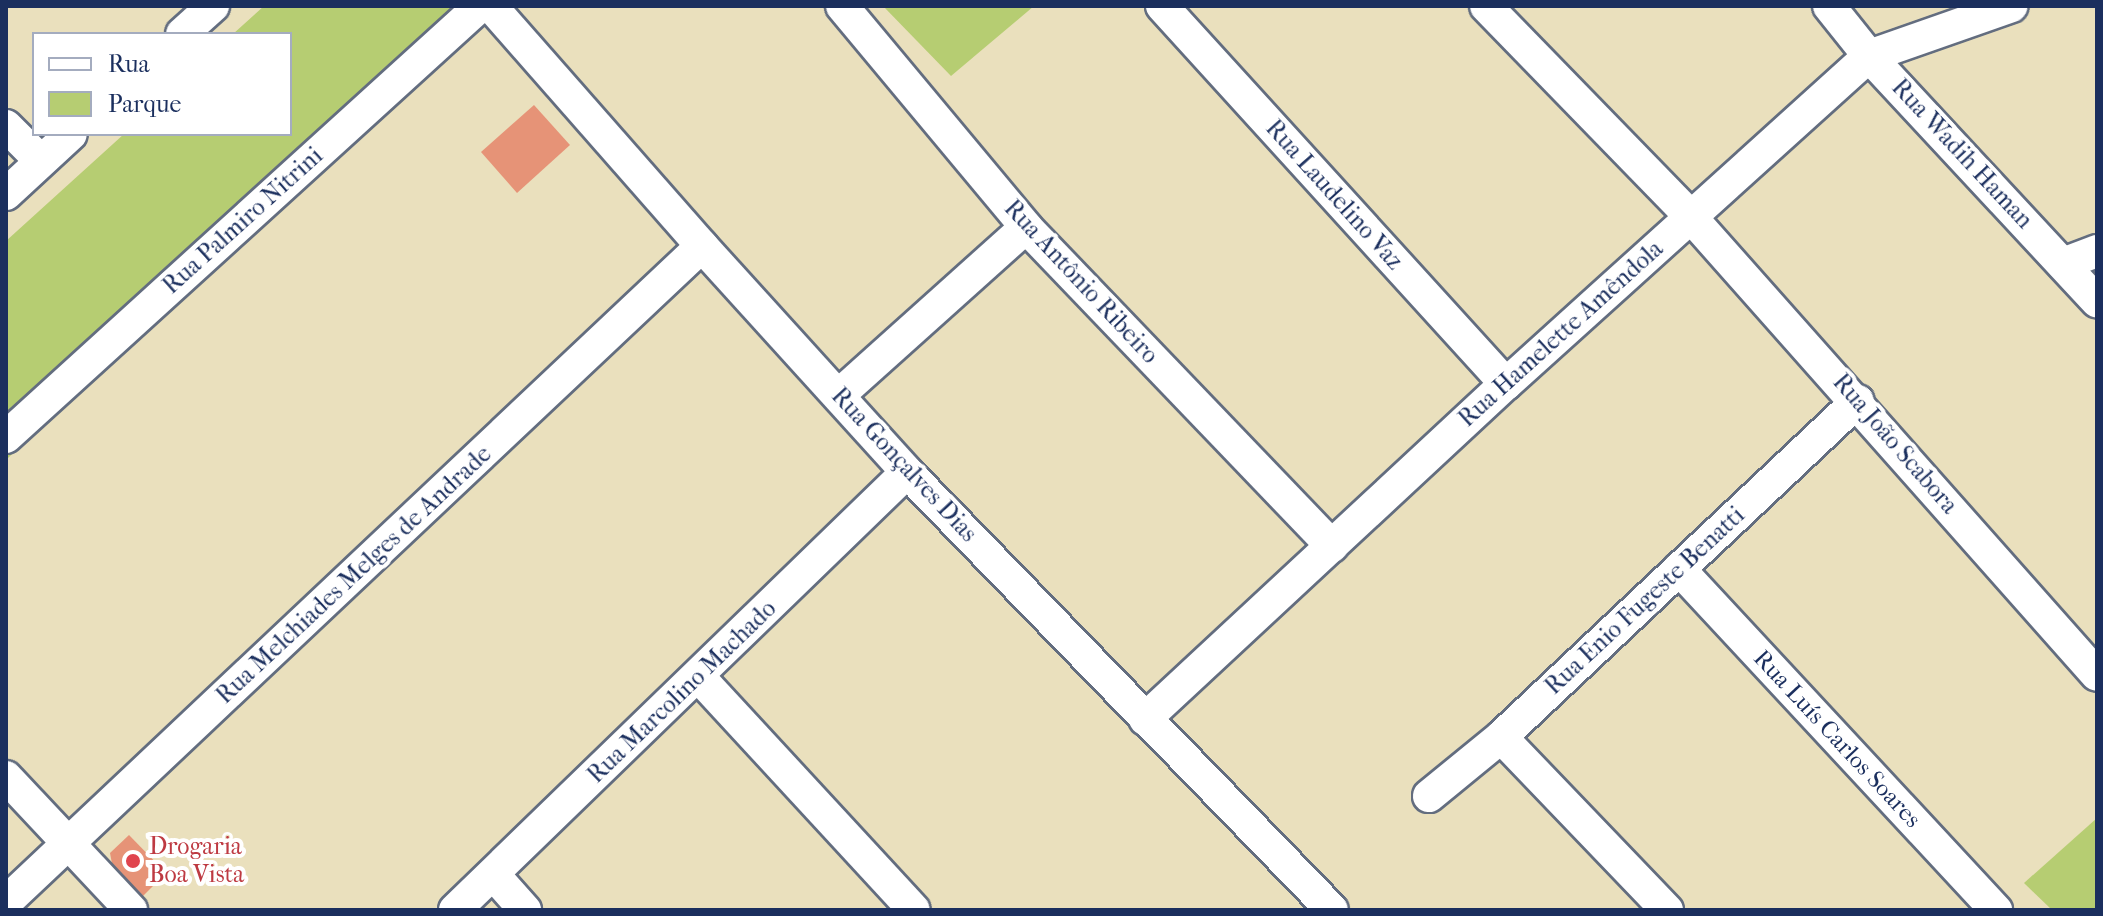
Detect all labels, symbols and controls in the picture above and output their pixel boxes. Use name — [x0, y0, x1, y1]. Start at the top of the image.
legend — [32, 32, 292, 136]
text: Rua — [108, 50, 150, 78]
street label: Rua Wadih Haman — [1885, 73, 2039, 235]
text: Parque — [108, 90, 181, 118]
street label: Rua Laudelino Vaz — [1259, 114, 1409, 276]
street label: Rua Palmiro Nitrini — [157, 142, 329, 300]
street label: Rua Antônio Ribeiro — [998, 194, 1164, 370]
street label: Rua Hamelette Amêndola — [1453, 235, 1669, 433]
street label: Rua João Scabora — [1826, 368, 1964, 520]
street label: Rua Gonçalves Dias — [825, 382, 983, 548]
street label: Rua Melchiades Melges de Andrade — [211, 440, 497, 710]
street label: Rua Enio Fugeste Benatti — [1539, 501, 1751, 701]
street label: Rua Marcolino Machado — [582, 595, 782, 789]
street label: Rua Luís Carlos Soares — [1747, 644, 1927, 834]
place label: Drogaria Boa Vista — [149, 833, 244, 889]
marker: Drogaria Boa Vista — [124, 852, 142, 870]

